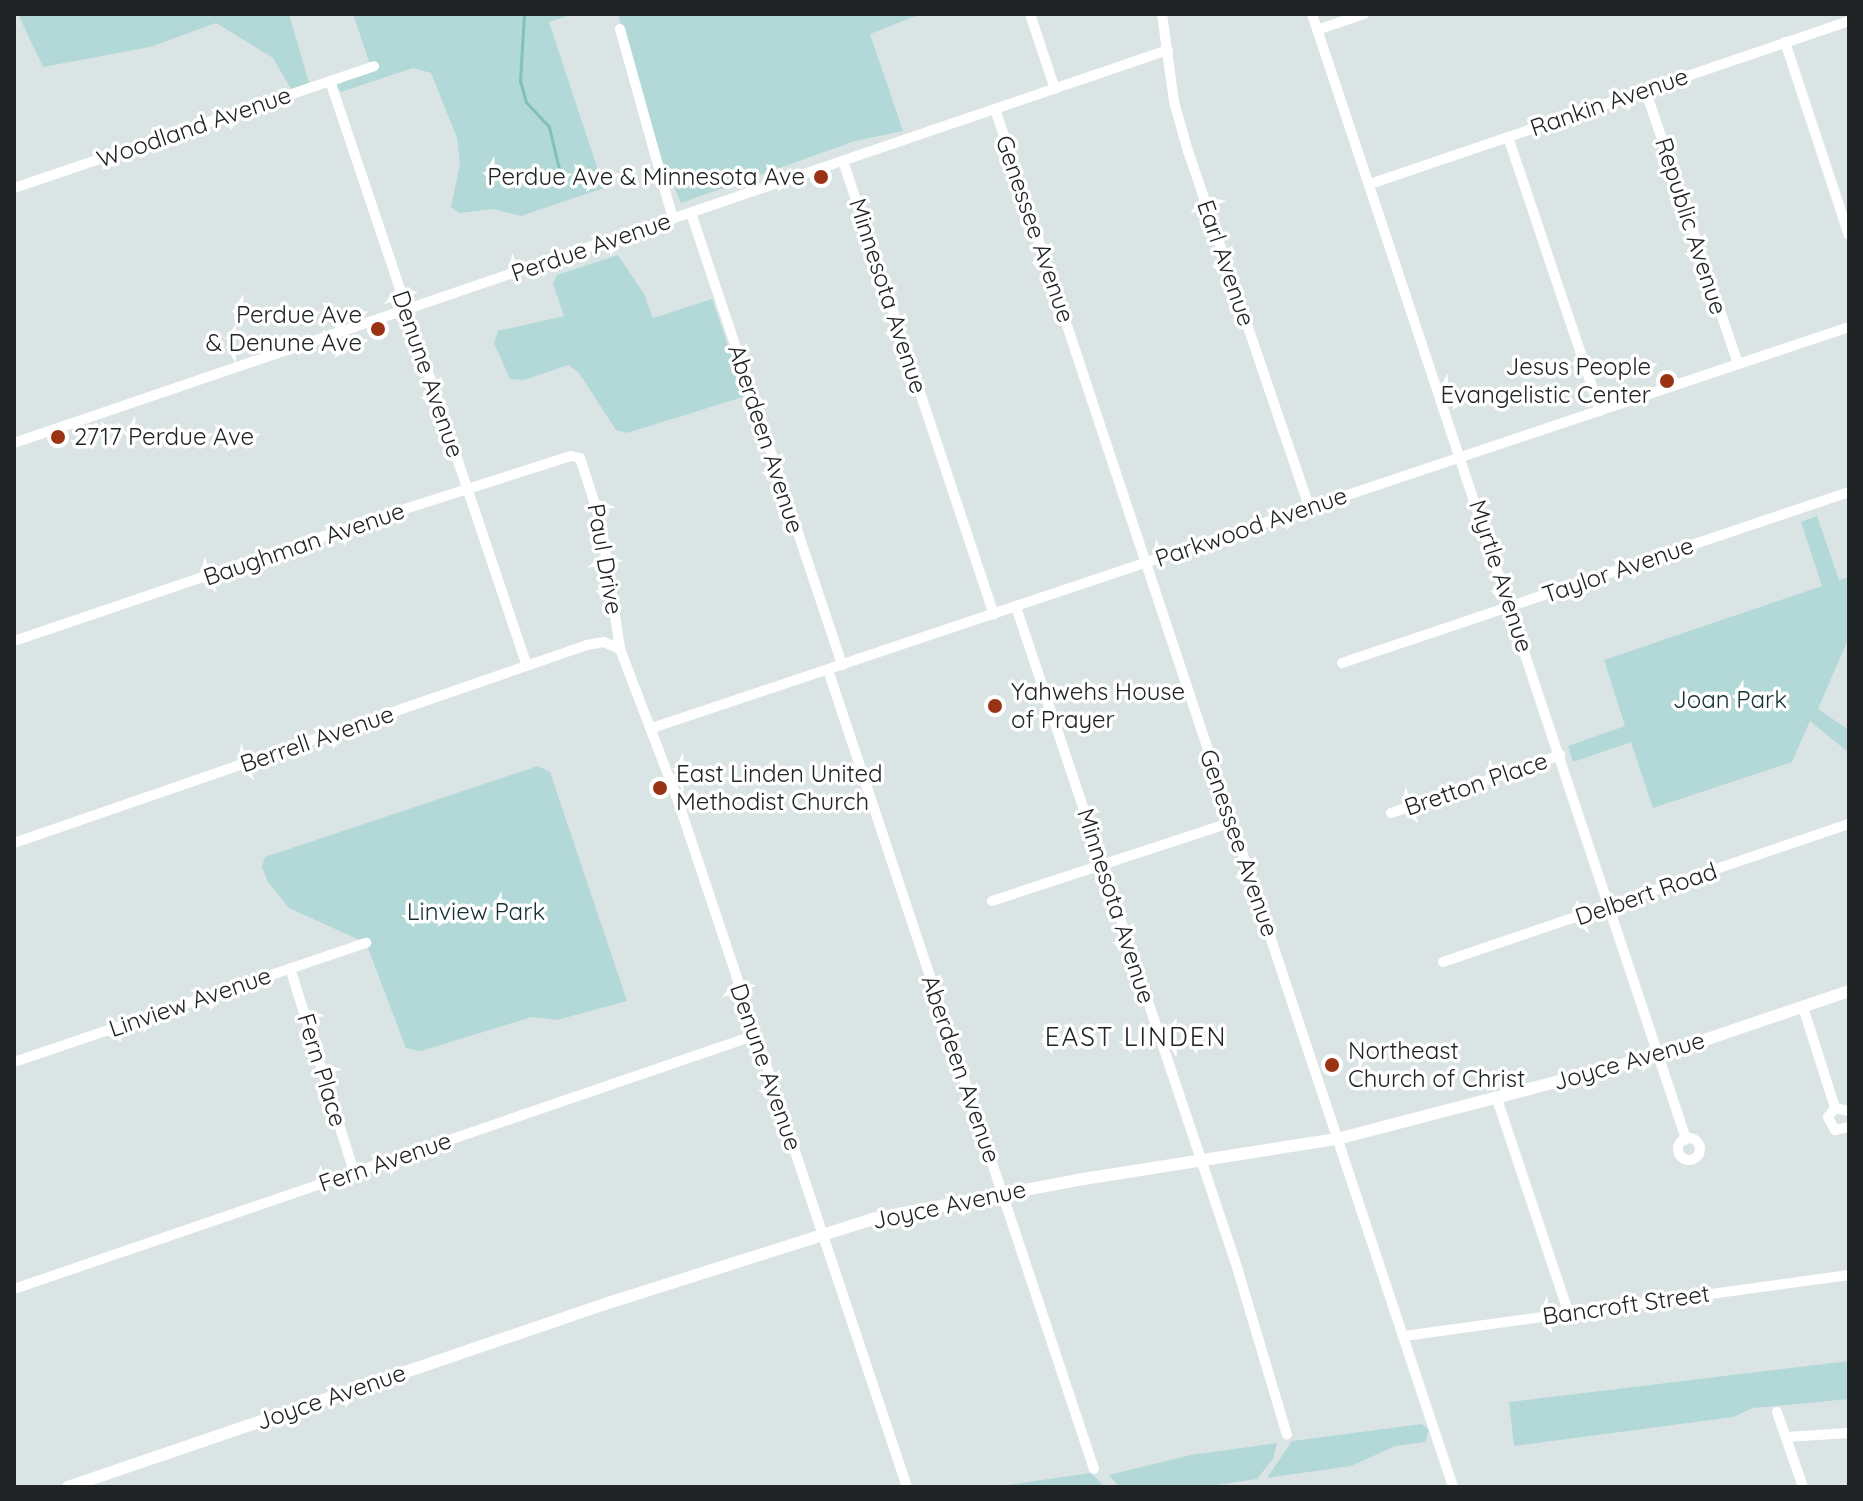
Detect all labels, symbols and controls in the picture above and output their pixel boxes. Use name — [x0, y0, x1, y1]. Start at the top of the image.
street label: Rankin Avenue — [1526, 62, 1692, 142]
street label: Woodland Avenue — [93, 80, 295, 174]
street label: Genessee Avenue — [989, 132, 1081, 326]
street label: Republic Avenue — [1649, 134, 1733, 318]
place label: Perdue Ave & Minnesota Ave — [487, 163, 805, 191]
marker: Perdue Ave & Minnesota Ave — [812, 168, 830, 186]
street label: Minnesota Avenue — [843, 195, 933, 397]
street label: Earl Avenue — [1191, 196, 1261, 330]
street label: Perdue Avenue — [507, 206, 675, 288]
street label: Denune Avenue — [386, 287, 470, 461]
place label: Perdue Ave & Denune Ave — [206, 301, 362, 357]
marker: Perdue Ave & Denune Ave — [369, 320, 387, 338]
street label: Aberdeen Avenue — [722, 341, 810, 537]
place label: Jesus People Evangelistic Center — [1441, 353, 1651, 409]
marker: Jesus People Evangelistic Center — [1658, 372, 1676, 390]
place label: 2717 Perdue Ave — [74, 423, 254, 451]
marker: 2717 Perdue Ave — [49, 428, 67, 446]
street label: Parkwood Avenue — [1151, 481, 1351, 573]
street label: Baughman Avenue — [200, 496, 408, 592]
street label: Myrtle Avenue — [1463, 496, 1539, 656]
street label: Paul Drive — [581, 501, 629, 617]
street label: Taylor Avenue — [1539, 531, 1697, 609]
place label: Yahwehs House of Prayer — [1011, 678, 1185, 734]
park label: Joan Park — [1673, 686, 1787, 714]
marker: Yahwehs House of Prayer — [986, 697, 1004, 715]
street label: Berrell Avenue — [237, 699, 397, 779]
street label: Genessee Avenue — [1193, 746, 1285, 940]
street label: Bretton Place — [1401, 746, 1551, 822]
place label: East Linden United Methodist Church — [676, 760, 883, 816]
marker: East Linden United Methodist Church — [651, 779, 669, 797]
street label: Minnesota Avenue — [1071, 805, 1161, 1007]
street label: Delbert Road — [1571, 856, 1721, 932]
park label: Linview Park — [407, 898, 545, 926]
street label: Linview Avenue — [105, 961, 275, 1043]
street label: Aberdeen Avenue — [915, 971, 1007, 1167]
street label: Denune Avenue — [724, 980, 808, 1154]
street label: Fern Place — [291, 1010, 353, 1130]
district label: EAST LINDEN — [1045, 1021, 1227, 1053]
street label: Joyce Avenue — [1550, 1026, 1708, 1096]
place label: Northeast Church of Christ — [1348, 1037, 1525, 1093]
marker: Northeast Church of Christ — [1323, 1056, 1341, 1074]
street label: Fern Avenue — [315, 1126, 455, 1198]
street label: Joyce Avenue — [870, 1175, 1028, 1235]
street label: Bancroft Street — [1540, 1279, 1712, 1331]
street label: Joyce Avenue — [252, 1358, 410, 1436]

